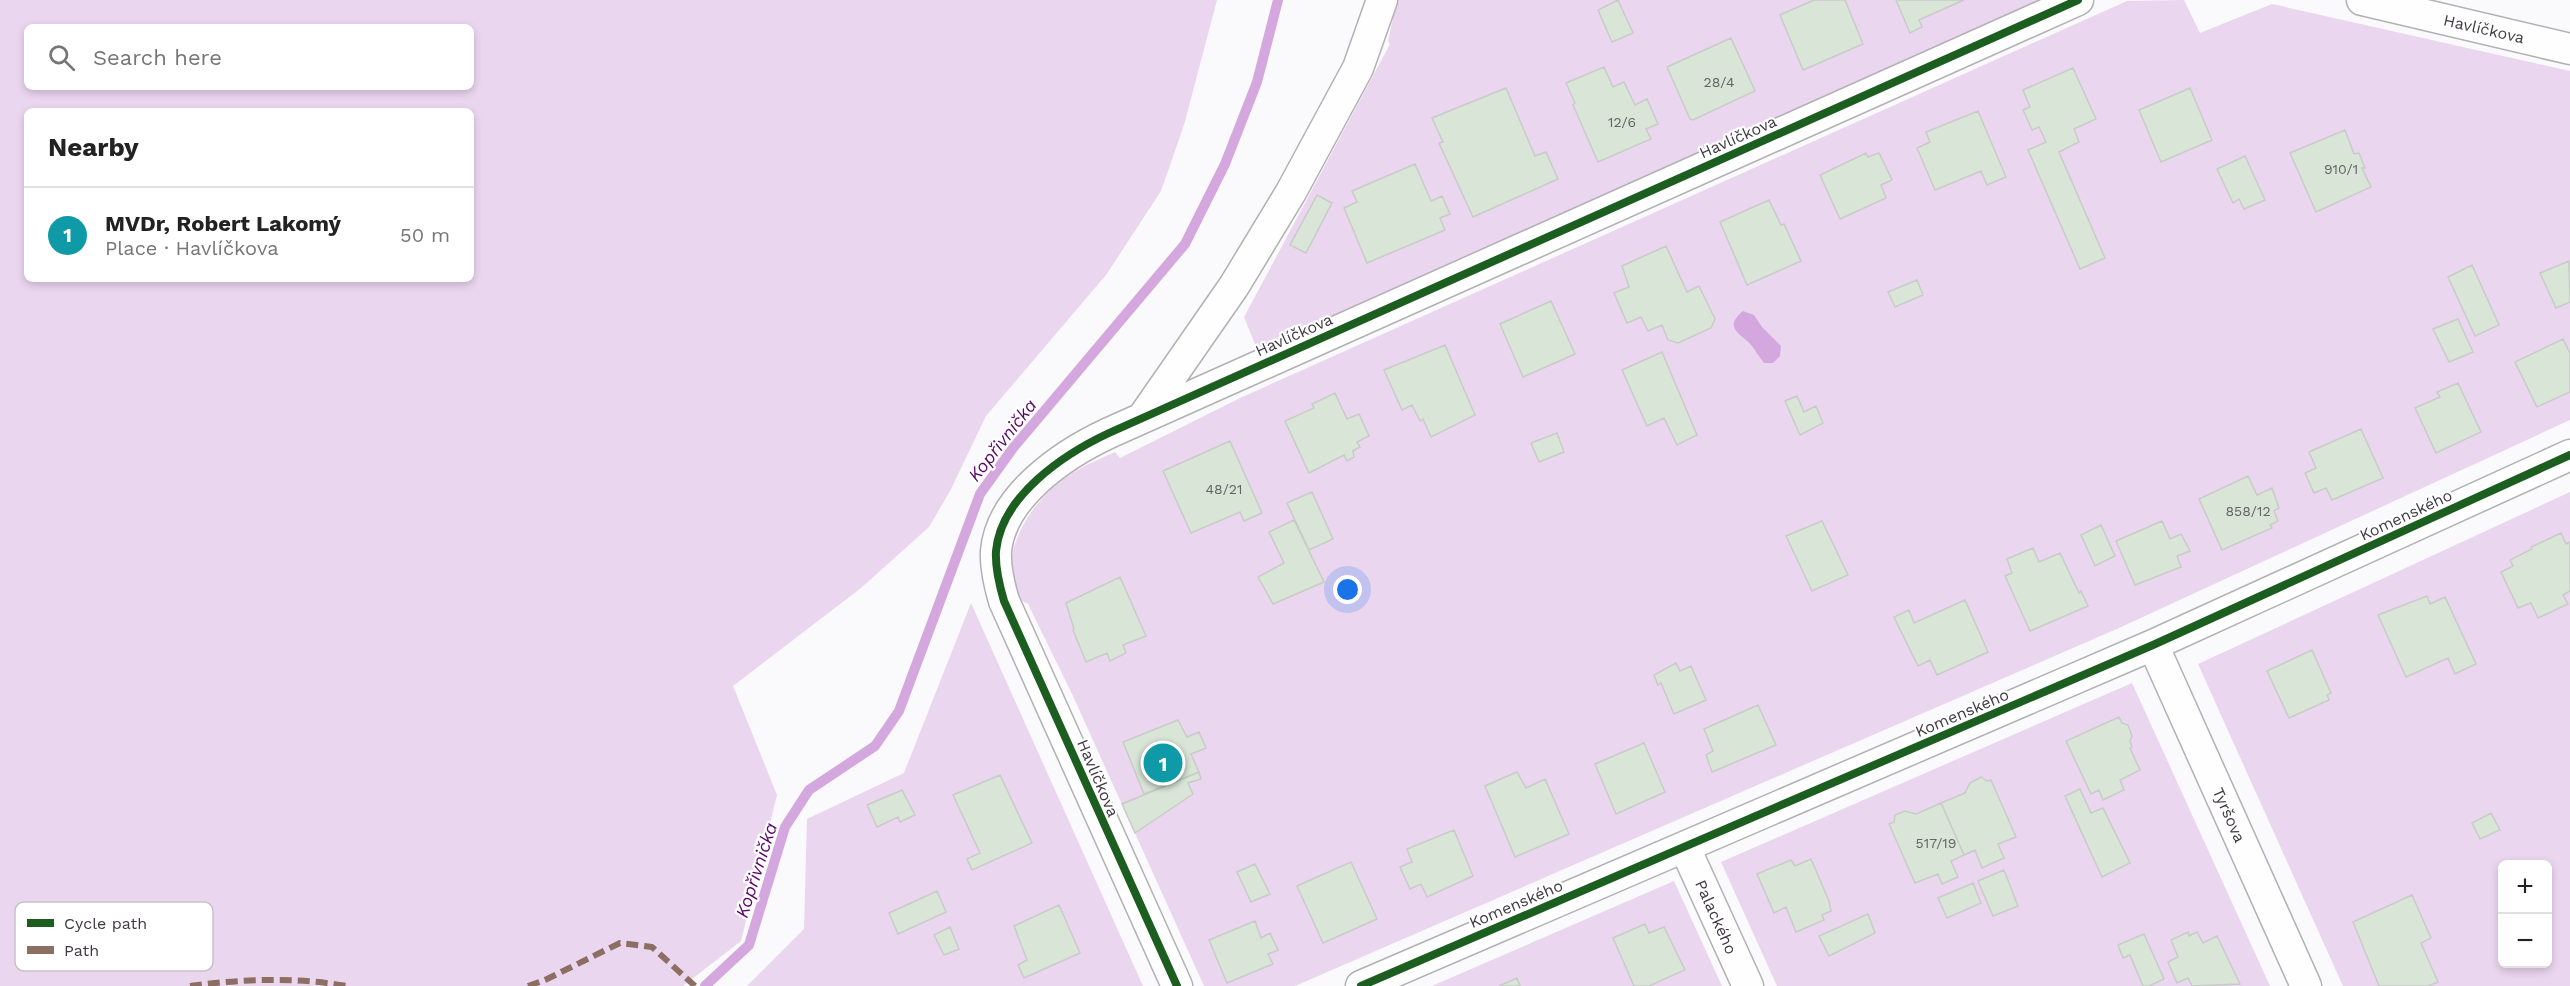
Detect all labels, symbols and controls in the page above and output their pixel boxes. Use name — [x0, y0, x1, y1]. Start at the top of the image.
street label: Havlíčkova — [2442, 10, 2526, 48]
search box — [24, 24, 474, 90]
icon: search — [45, 41, 78, 74]
text: Search here — [93, 45, 222, 70]
house number: 28/4 — [1704, 74, 1734, 90]
street label: Havlíčkova — [1696, 112, 1780, 162]
house number: 12/6 — [1608, 114, 1636, 130]
text: Nearby — [48, 132, 139, 162]
house number: 910/1 — [2324, 161, 2358, 177]
text: MVDr, Robert Lakomý — [105, 211, 341, 236]
text: 1 — [63, 223, 72, 247]
text: 50 m — [400, 223, 450, 247]
text: Place · Havlíčkova — [105, 236, 279, 260]
street label: Havlíčkova — [1252, 310, 1336, 360]
water label: Kopřivnička — [963, 395, 1041, 485]
house number: 48/21 — [1206, 481, 1242, 497]
street label: Komenského — [2357, 485, 2455, 545]
house number: 858/12 — [2225, 503, 2271, 519]
your location — [1333, 575, 1362, 604]
street label: Komenského — [1912, 685, 2012, 741]
street label: Havlíčkova — [1073, 736, 1123, 820]
pin: 1 — [1144, 740, 1182, 786]
street label: Tyršova — [2209, 785, 2249, 845]
water label: Kopřivnička — [731, 820, 781, 920]
house number: 517/19 — [1916, 835, 1956, 851]
map controls — [2498, 860, 2552, 968]
button: + — [2498, 860, 2552, 914]
street label: Komenského — [1466, 876, 1566, 932]
street label: Palackého — [1691, 877, 1741, 957]
legend — [15, 902, 213, 971]
text: Cycle path — [64, 914, 147, 933]
button: − — [2498, 914, 2552, 968]
text: Path — [64, 941, 99, 960]

